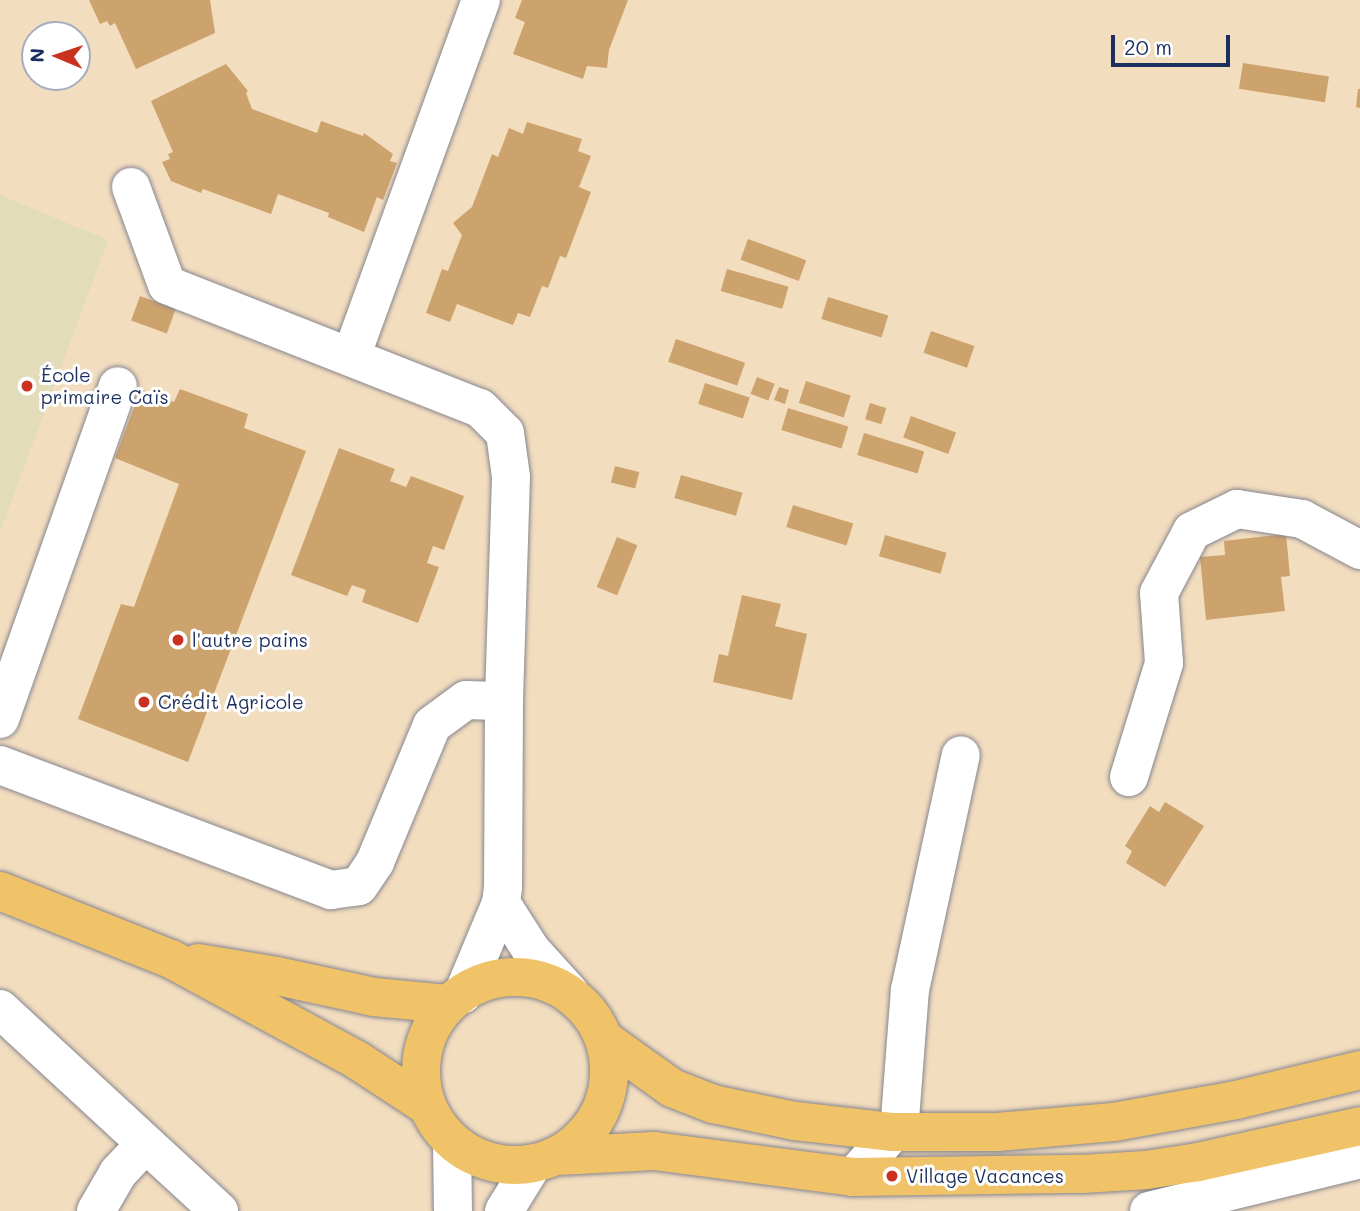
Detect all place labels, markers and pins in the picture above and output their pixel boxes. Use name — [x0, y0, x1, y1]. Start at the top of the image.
place label: École primaire Caïs — [41, 364, 169, 408]
marker: École primaire Caïs — [19, 378, 35, 394]
place label: l'autre pains — [192, 629, 308, 651]
marker: l'autre pains — [170, 632, 186, 648]
place label: Crédit Agricole — [158, 691, 304, 713]
marker: Crédit Agricole — [136, 694, 152, 710]
place label: Village Vacances — [906, 1165, 1064, 1187]
marker: Village Vacances — [884, 1168, 900, 1184]

